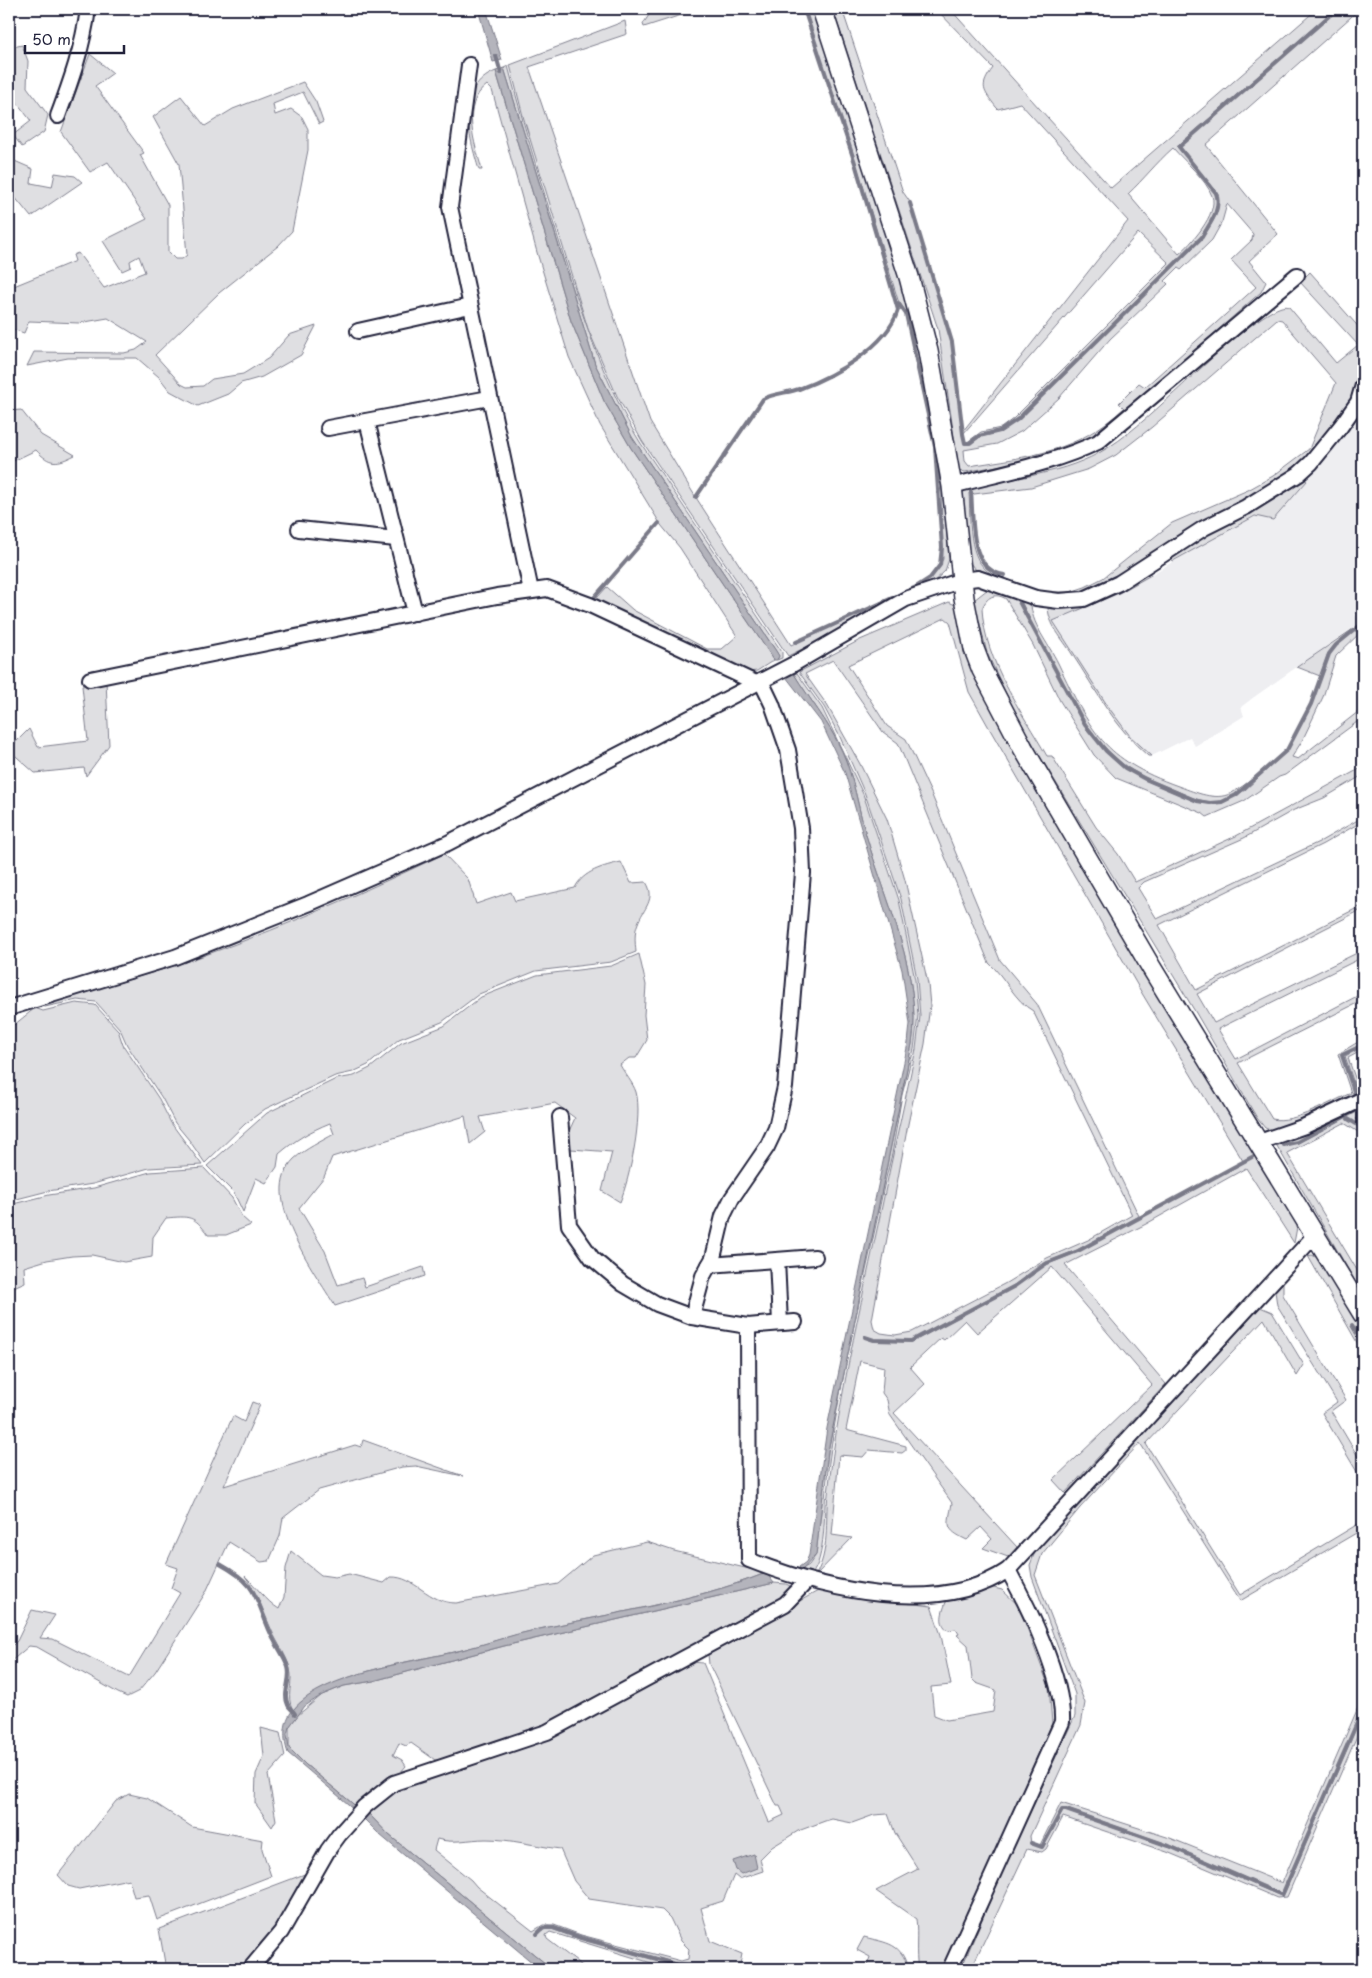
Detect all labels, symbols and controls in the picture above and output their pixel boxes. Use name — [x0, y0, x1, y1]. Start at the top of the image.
scale bar — [25, 22, 124, 54]
text: 50 m — [32, 27, 71, 50]

